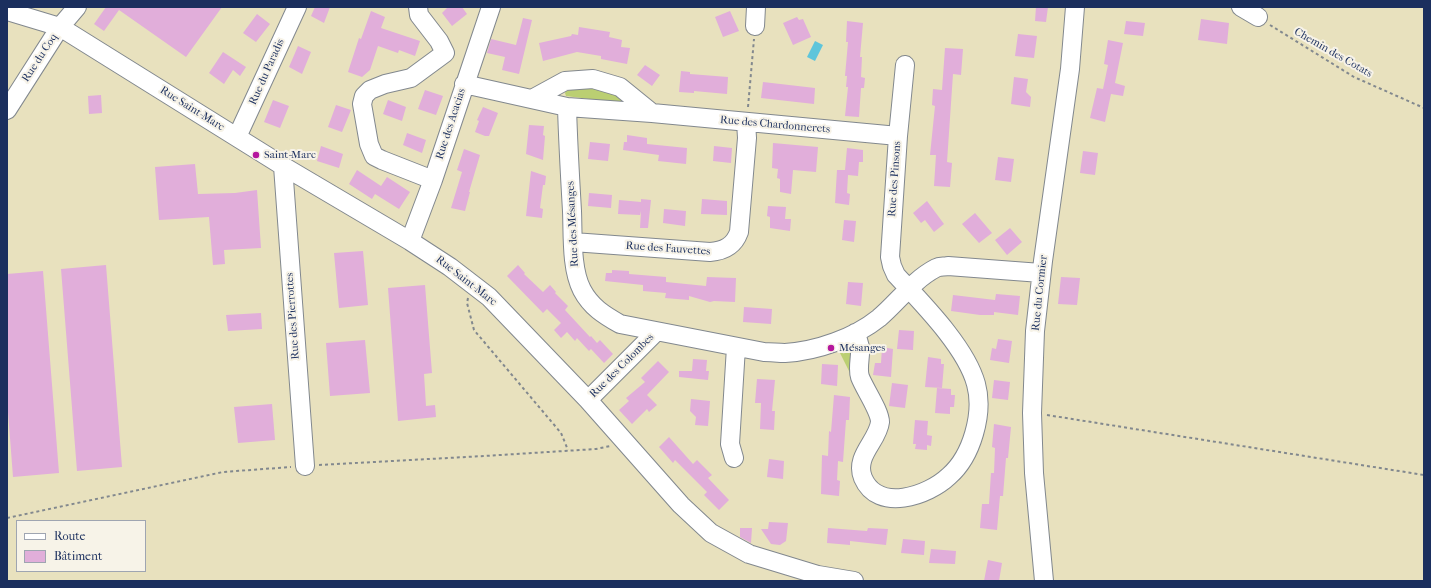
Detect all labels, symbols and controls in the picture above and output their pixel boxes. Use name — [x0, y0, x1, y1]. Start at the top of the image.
street label: Chemin des Cotats — [1292, 25, 1374, 81]
street label: Rue du Coq — [19, 31, 61, 85]
street label: Rue du Paradis — [247, 37, 287, 107]
street label: Rue Saint-Marc — [157, 84, 227, 134]
street label: Rue des Acacias — [433, 87, 469, 161]
street label: Rue des Chardonnerets — [719, 114, 831, 136]
street label: Rue des Pinsons — [886, 141, 904, 217]
place label: Saint-Marc — [264, 148, 316, 162]
marker: Saint-Marc — [251, 150, 261, 160]
street label: Rue des Mésanges — [564, 181, 582, 267]
street label: Rue des Fauvettes — [625, 239, 711, 259]
street label: Rue Saint-Marc — [433, 253, 499, 309]
street label: Rue du Cormier — [1029, 254, 1051, 332]
street label: Rue des Pierrottes — [283, 272, 303, 360]
street label: Rue des Colombes — [587, 331, 657, 401]
place label: Mésanges — [839, 341, 885, 355]
marker: Mésanges — [826, 343, 836, 353]
legend — [16, 520, 146, 572]
text: Route — [54, 529, 86, 543]
text: Bâtiment — [54, 549, 102, 563]

